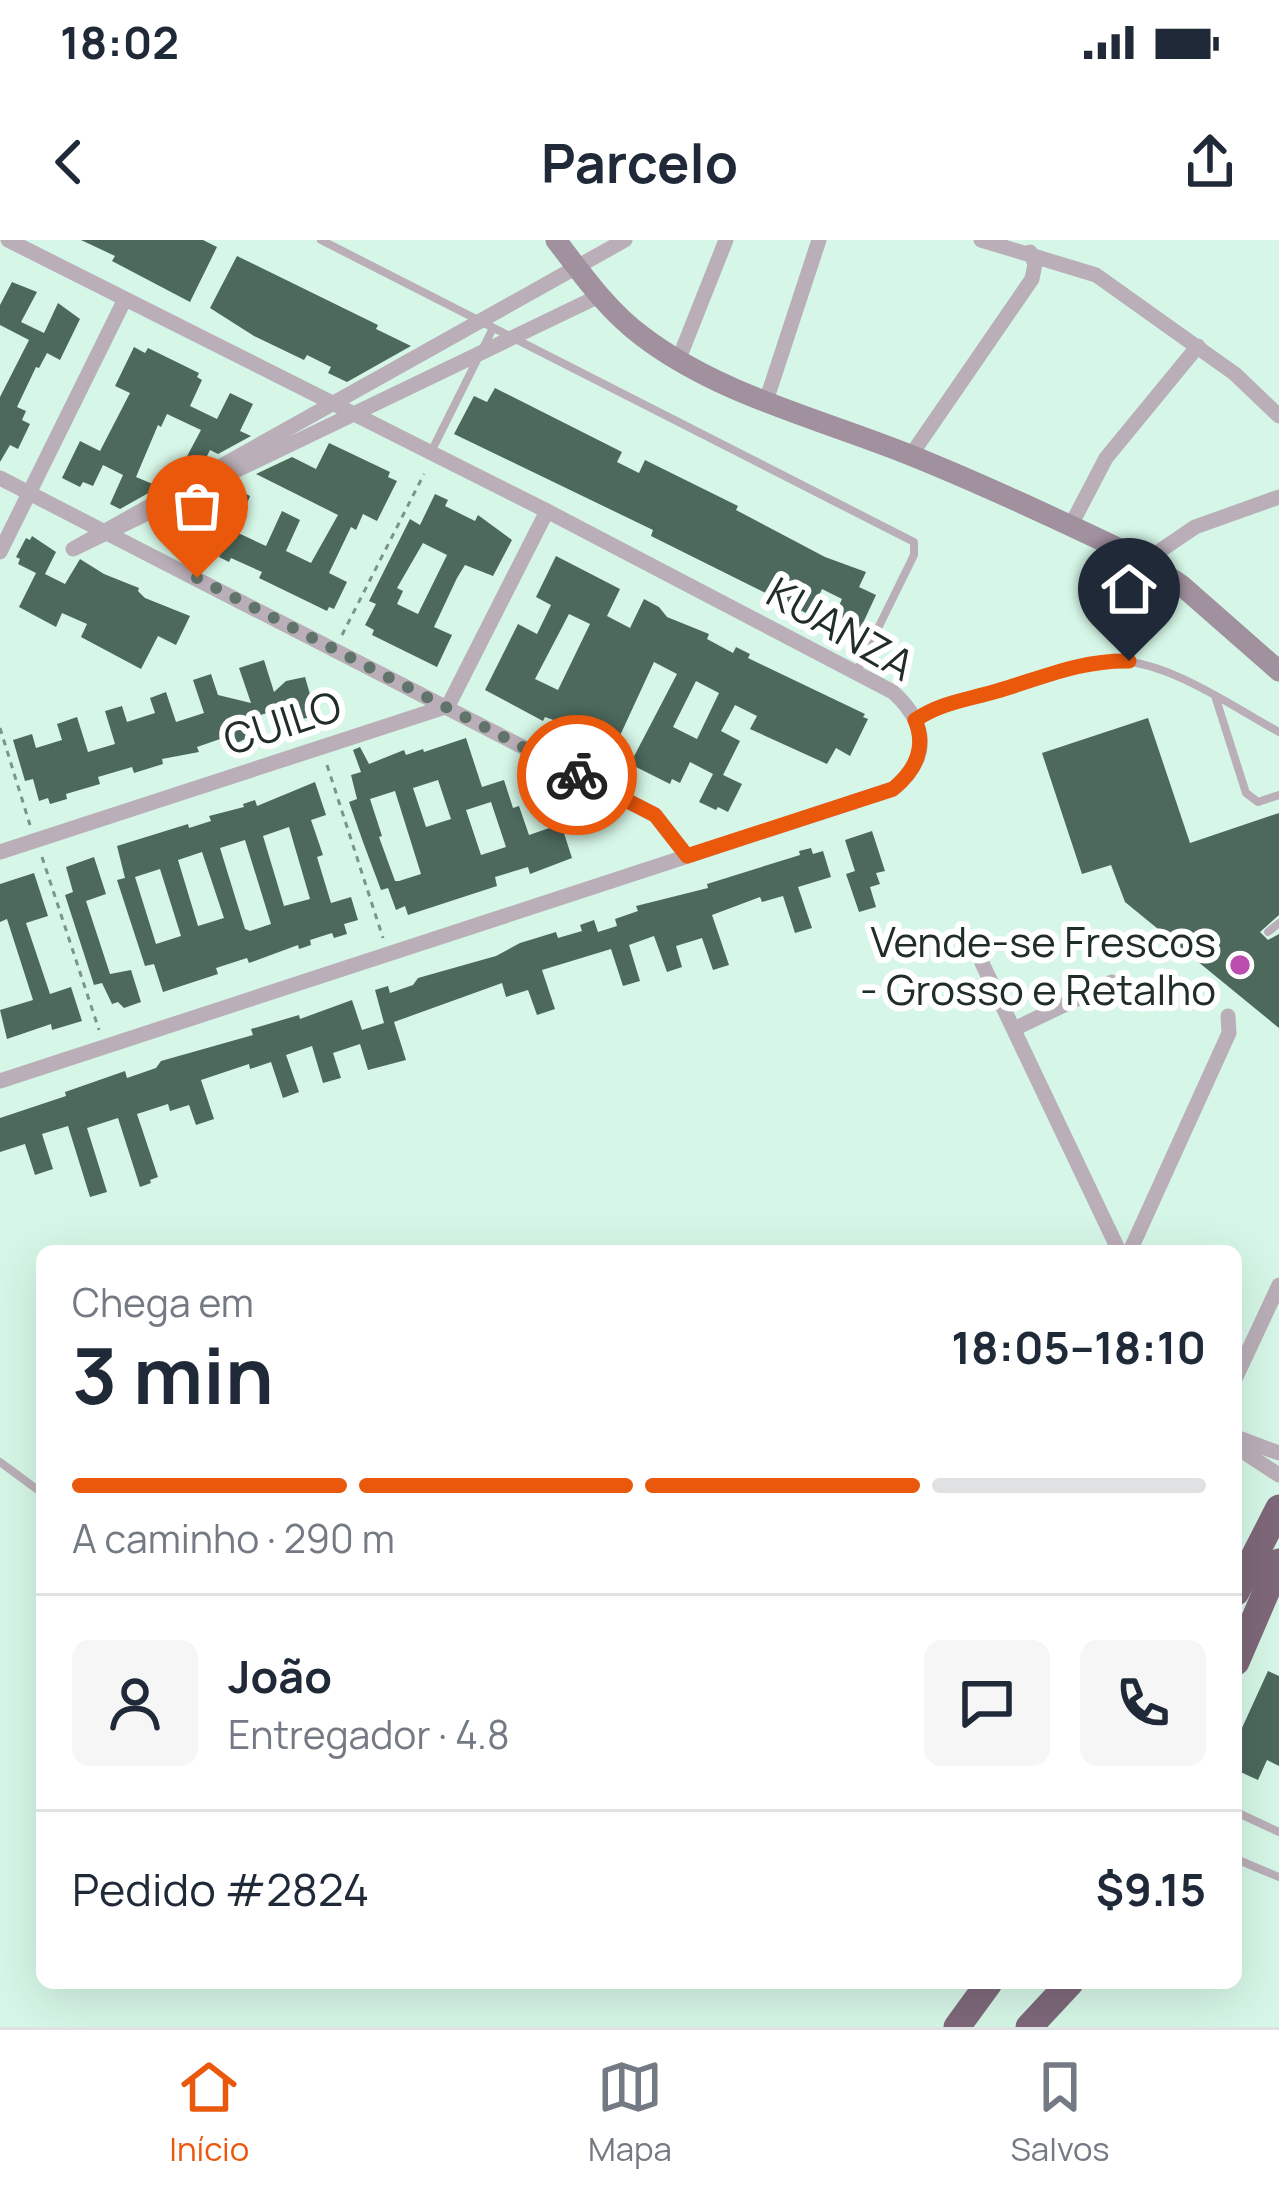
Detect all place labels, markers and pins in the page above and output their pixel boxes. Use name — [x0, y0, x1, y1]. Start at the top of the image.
pin — [146, 455, 248, 578]
pin — [1078, 538, 1180, 661]
place label: Vende-se Frescos - Grosso e Retalho — [860, 912, 1216, 1018]
marker: Vende-se Frescos - Grosso e Retalho — [1227, 952, 1253, 978]

